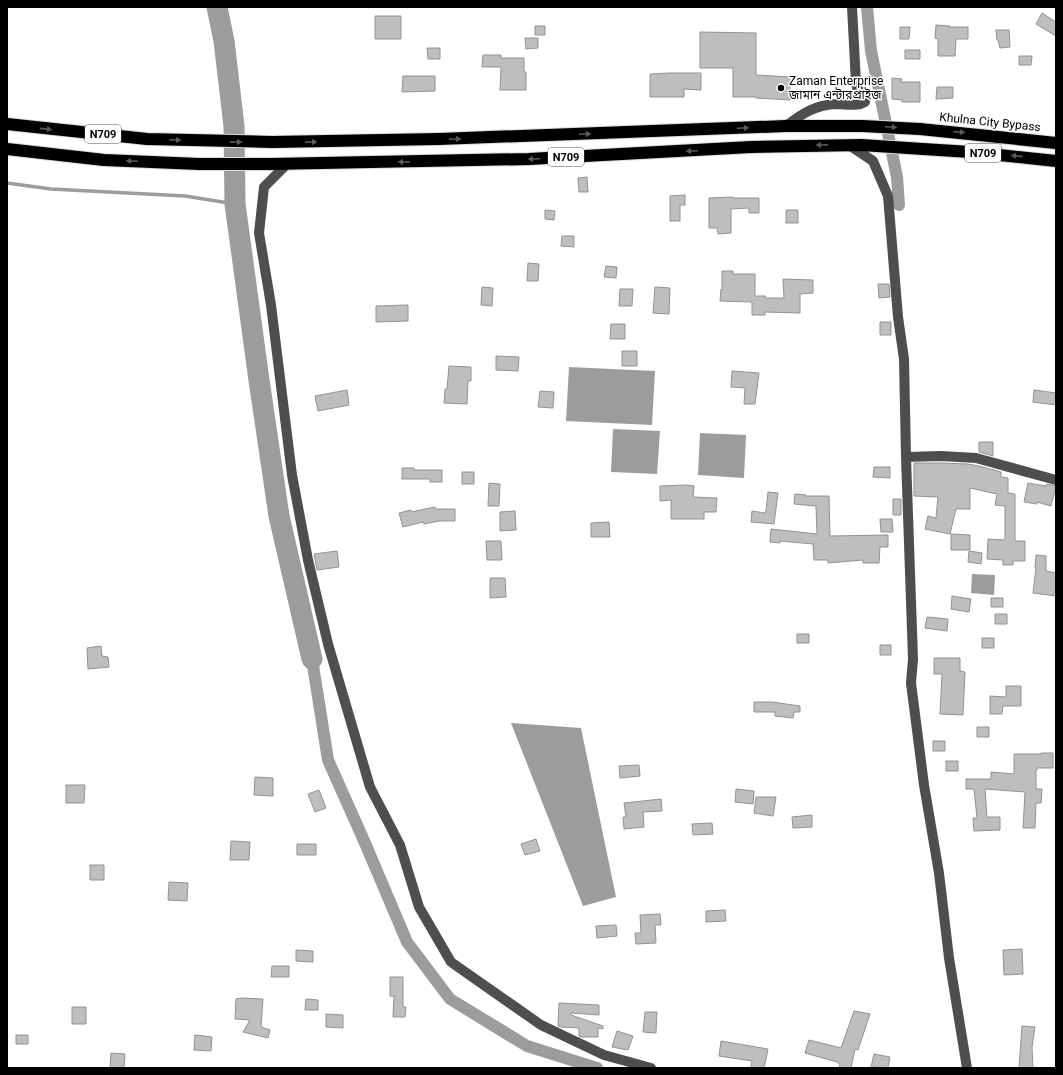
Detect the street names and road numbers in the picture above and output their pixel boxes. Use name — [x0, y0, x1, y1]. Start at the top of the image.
street label: Khulna City Bypass — [939, 110, 1041, 134]
road number: N709 — [85, 125, 121, 143]
road number: N709 — [965, 144, 1001, 162]
road number: N709 — [548, 148, 584, 166]

